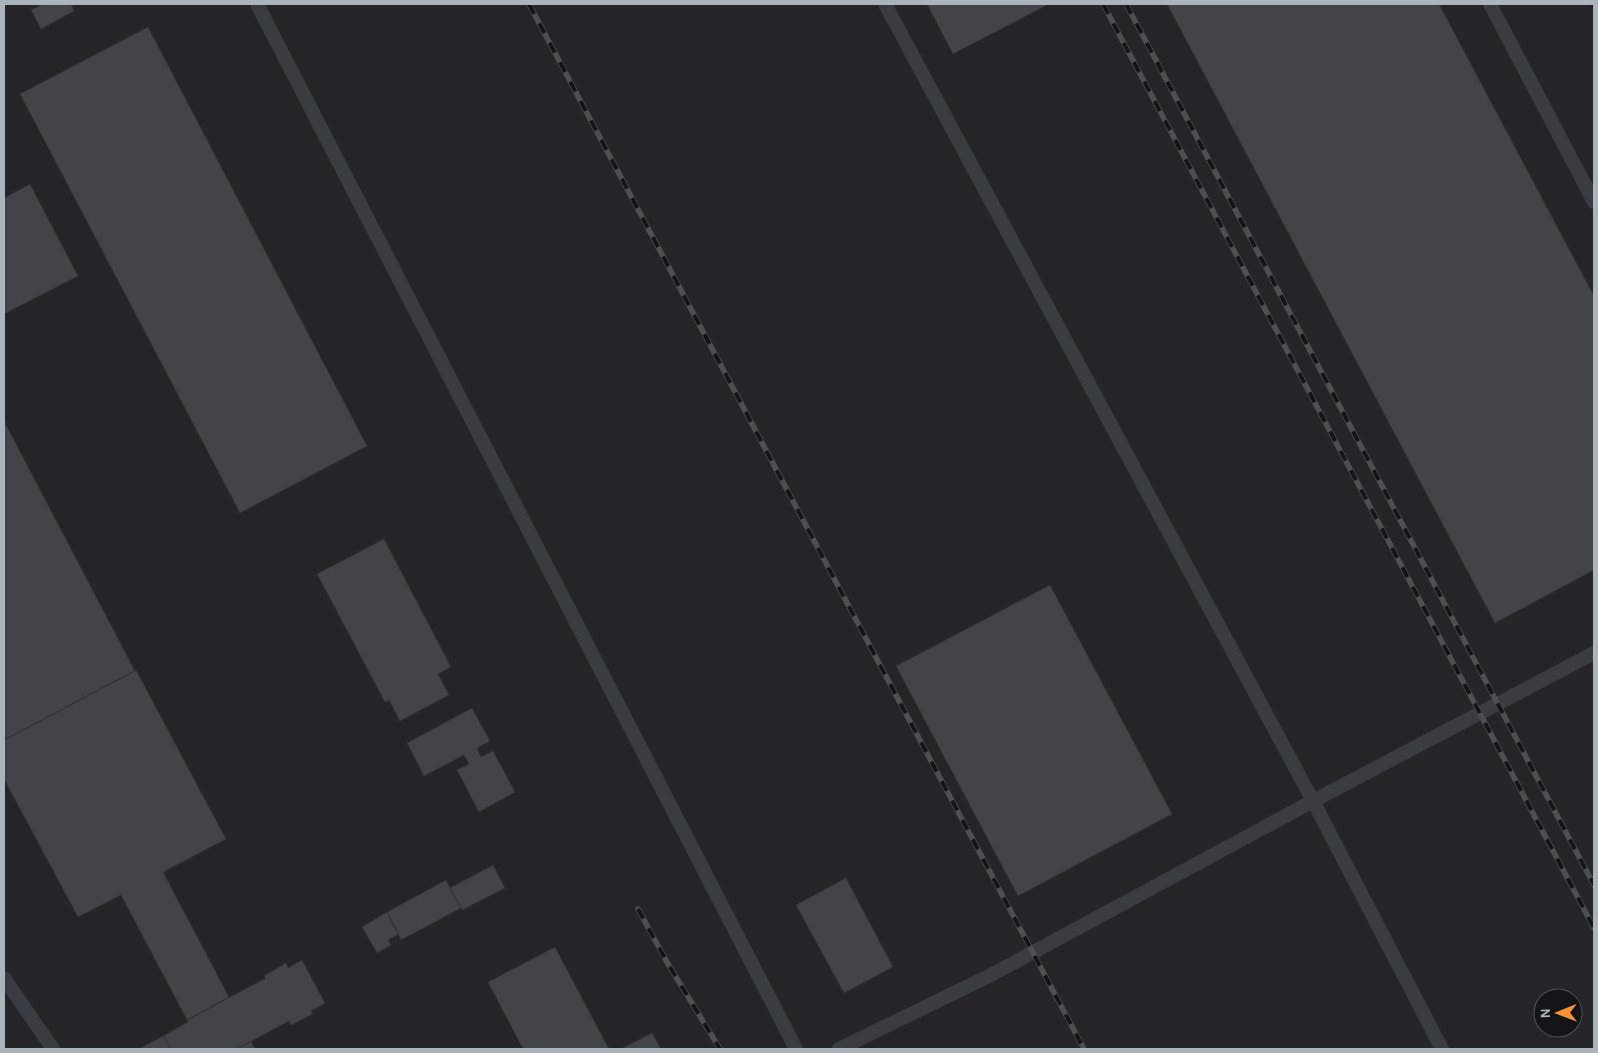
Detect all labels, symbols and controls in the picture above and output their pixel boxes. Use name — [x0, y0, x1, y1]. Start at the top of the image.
north arrow — [1533, 988, 1583, 1038]
text: N — [1537, 1008, 1554, 1018]

